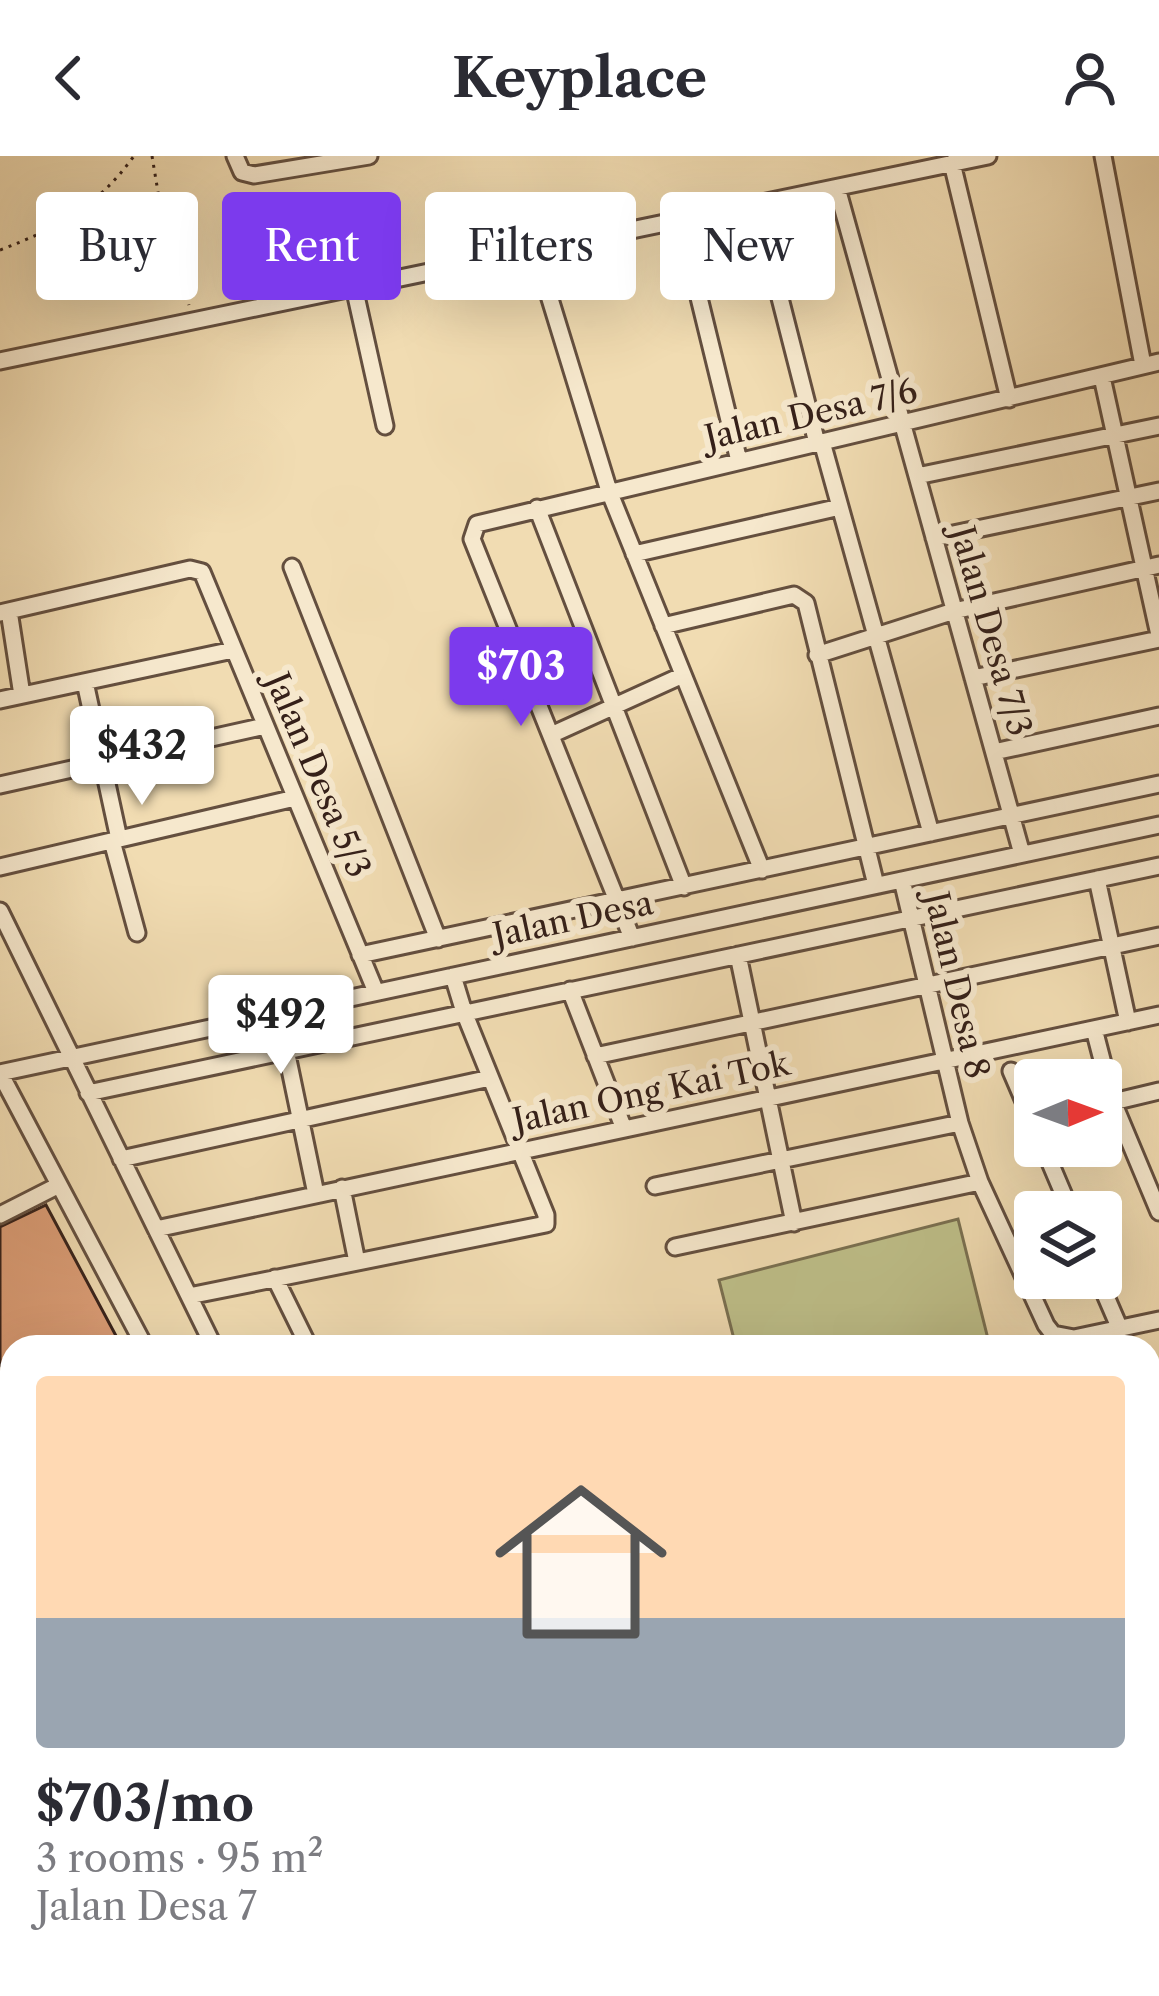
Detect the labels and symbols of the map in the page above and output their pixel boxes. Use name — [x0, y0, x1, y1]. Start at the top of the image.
street label: Jalan Desa 7/6 — [696, 370, 921, 459]
street label: Jalan Desa 7/3 — [940, 517, 1040, 740]
pin: $703 — [450, 627, 592, 729]
street label: Jalan Desa 5/3 — [255, 662, 380, 884]
pin: $432 — [71, 706, 213, 808]
street label: Jalan Desa — [484, 882, 657, 957]
street label: Jalan Desa 8 — [915, 883, 998, 1082]
pin: $492 — [210, 975, 352, 1077]
street label: Jalan Ong Kai Tok — [504, 1042, 795, 1142]
north arrow — [1014, 1059, 1122, 1167]

